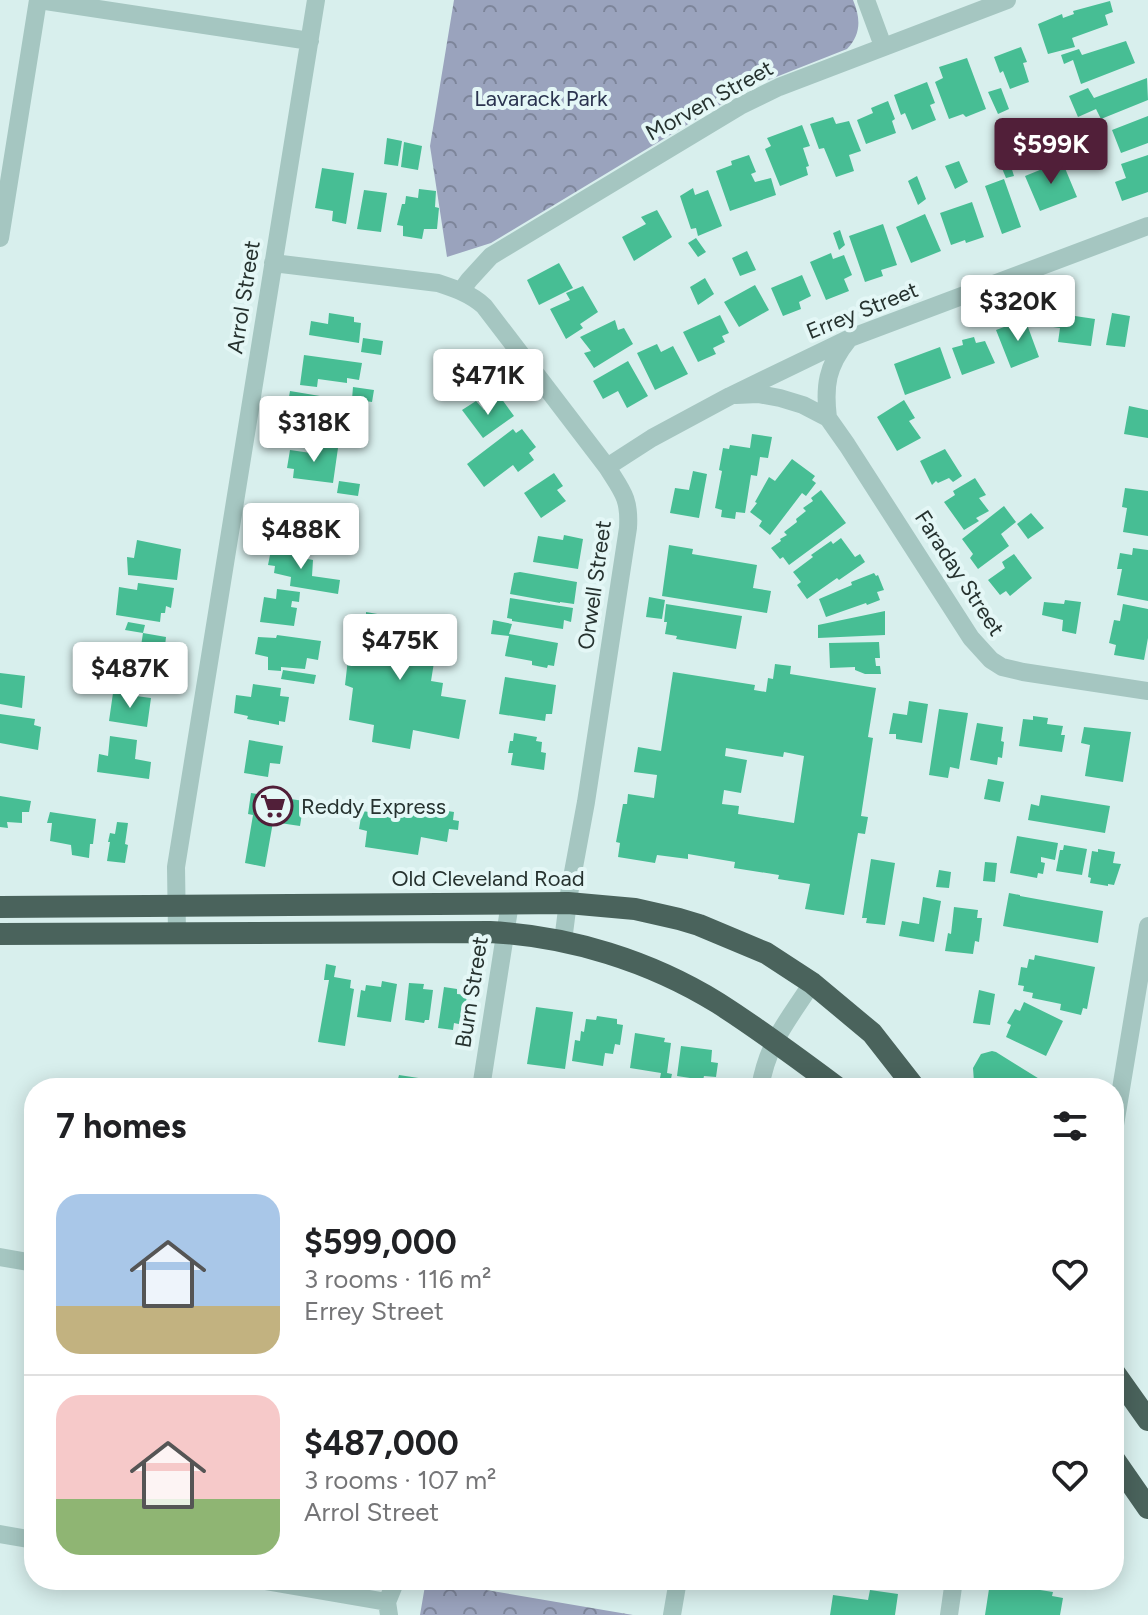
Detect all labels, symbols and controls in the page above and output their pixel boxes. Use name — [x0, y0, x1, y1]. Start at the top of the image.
street label: Morven Street — [641, 54, 778, 147]
park label: Lavarack Park — [474, 85, 608, 112]
pin: $599K — [995, 118, 1107, 186]
text: $599K — [1013, 128, 1090, 160]
street label: Arrol Street — [221, 238, 266, 356]
pin: $320K — [962, 275, 1074, 343]
street label: Errey Street — [802, 276, 922, 345]
text: $320K — [979, 285, 1057, 317]
pin: $471K — [432, 349, 544, 417]
text: $471K — [451, 359, 525, 391]
pin: $318K — [258, 396, 370, 464]
text: $318K — [277, 406, 351, 438]
pin: $488K — [245, 503, 357, 571]
street label: Faraday Street — [909, 505, 1010, 641]
text: $488K — [261, 513, 341, 545]
street label: Orwell Street — [572, 519, 617, 651]
pin: $475K — [344, 614, 456, 682]
text: $475K — [361, 624, 439, 656]
pin: $487K — [74, 642, 186, 710]
text: $487K — [91, 652, 169, 684]
supermarket icon: Reddy Express — [252, 785, 294, 827]
place label: Reddy Express — [301, 793, 446, 820]
street label: Old Cleveland Road — [391, 865, 585, 892]
street label: Burn Street — [449, 934, 494, 1050]
icon: filters — [1048, 1104, 1092, 1148]
text: 7 homes — [56, 1106, 186, 1147]
text: $599,000 — [304, 1222, 457, 1263]
icon: home — [120, 1226, 216, 1322]
icon: heart — [1048, 1252, 1092, 1296]
text: 3 rooms · 116 m² — [304, 1263, 491, 1295]
text: Errey Street — [304, 1295, 444, 1327]
text: $487,000 — [304, 1423, 459, 1464]
icon: home — [120, 1427, 216, 1523]
icon: heart — [1048, 1453, 1092, 1497]
text: 3 rooms · 107 m² — [304, 1464, 497, 1496]
text: Arrol Street — [304, 1496, 439, 1528]

